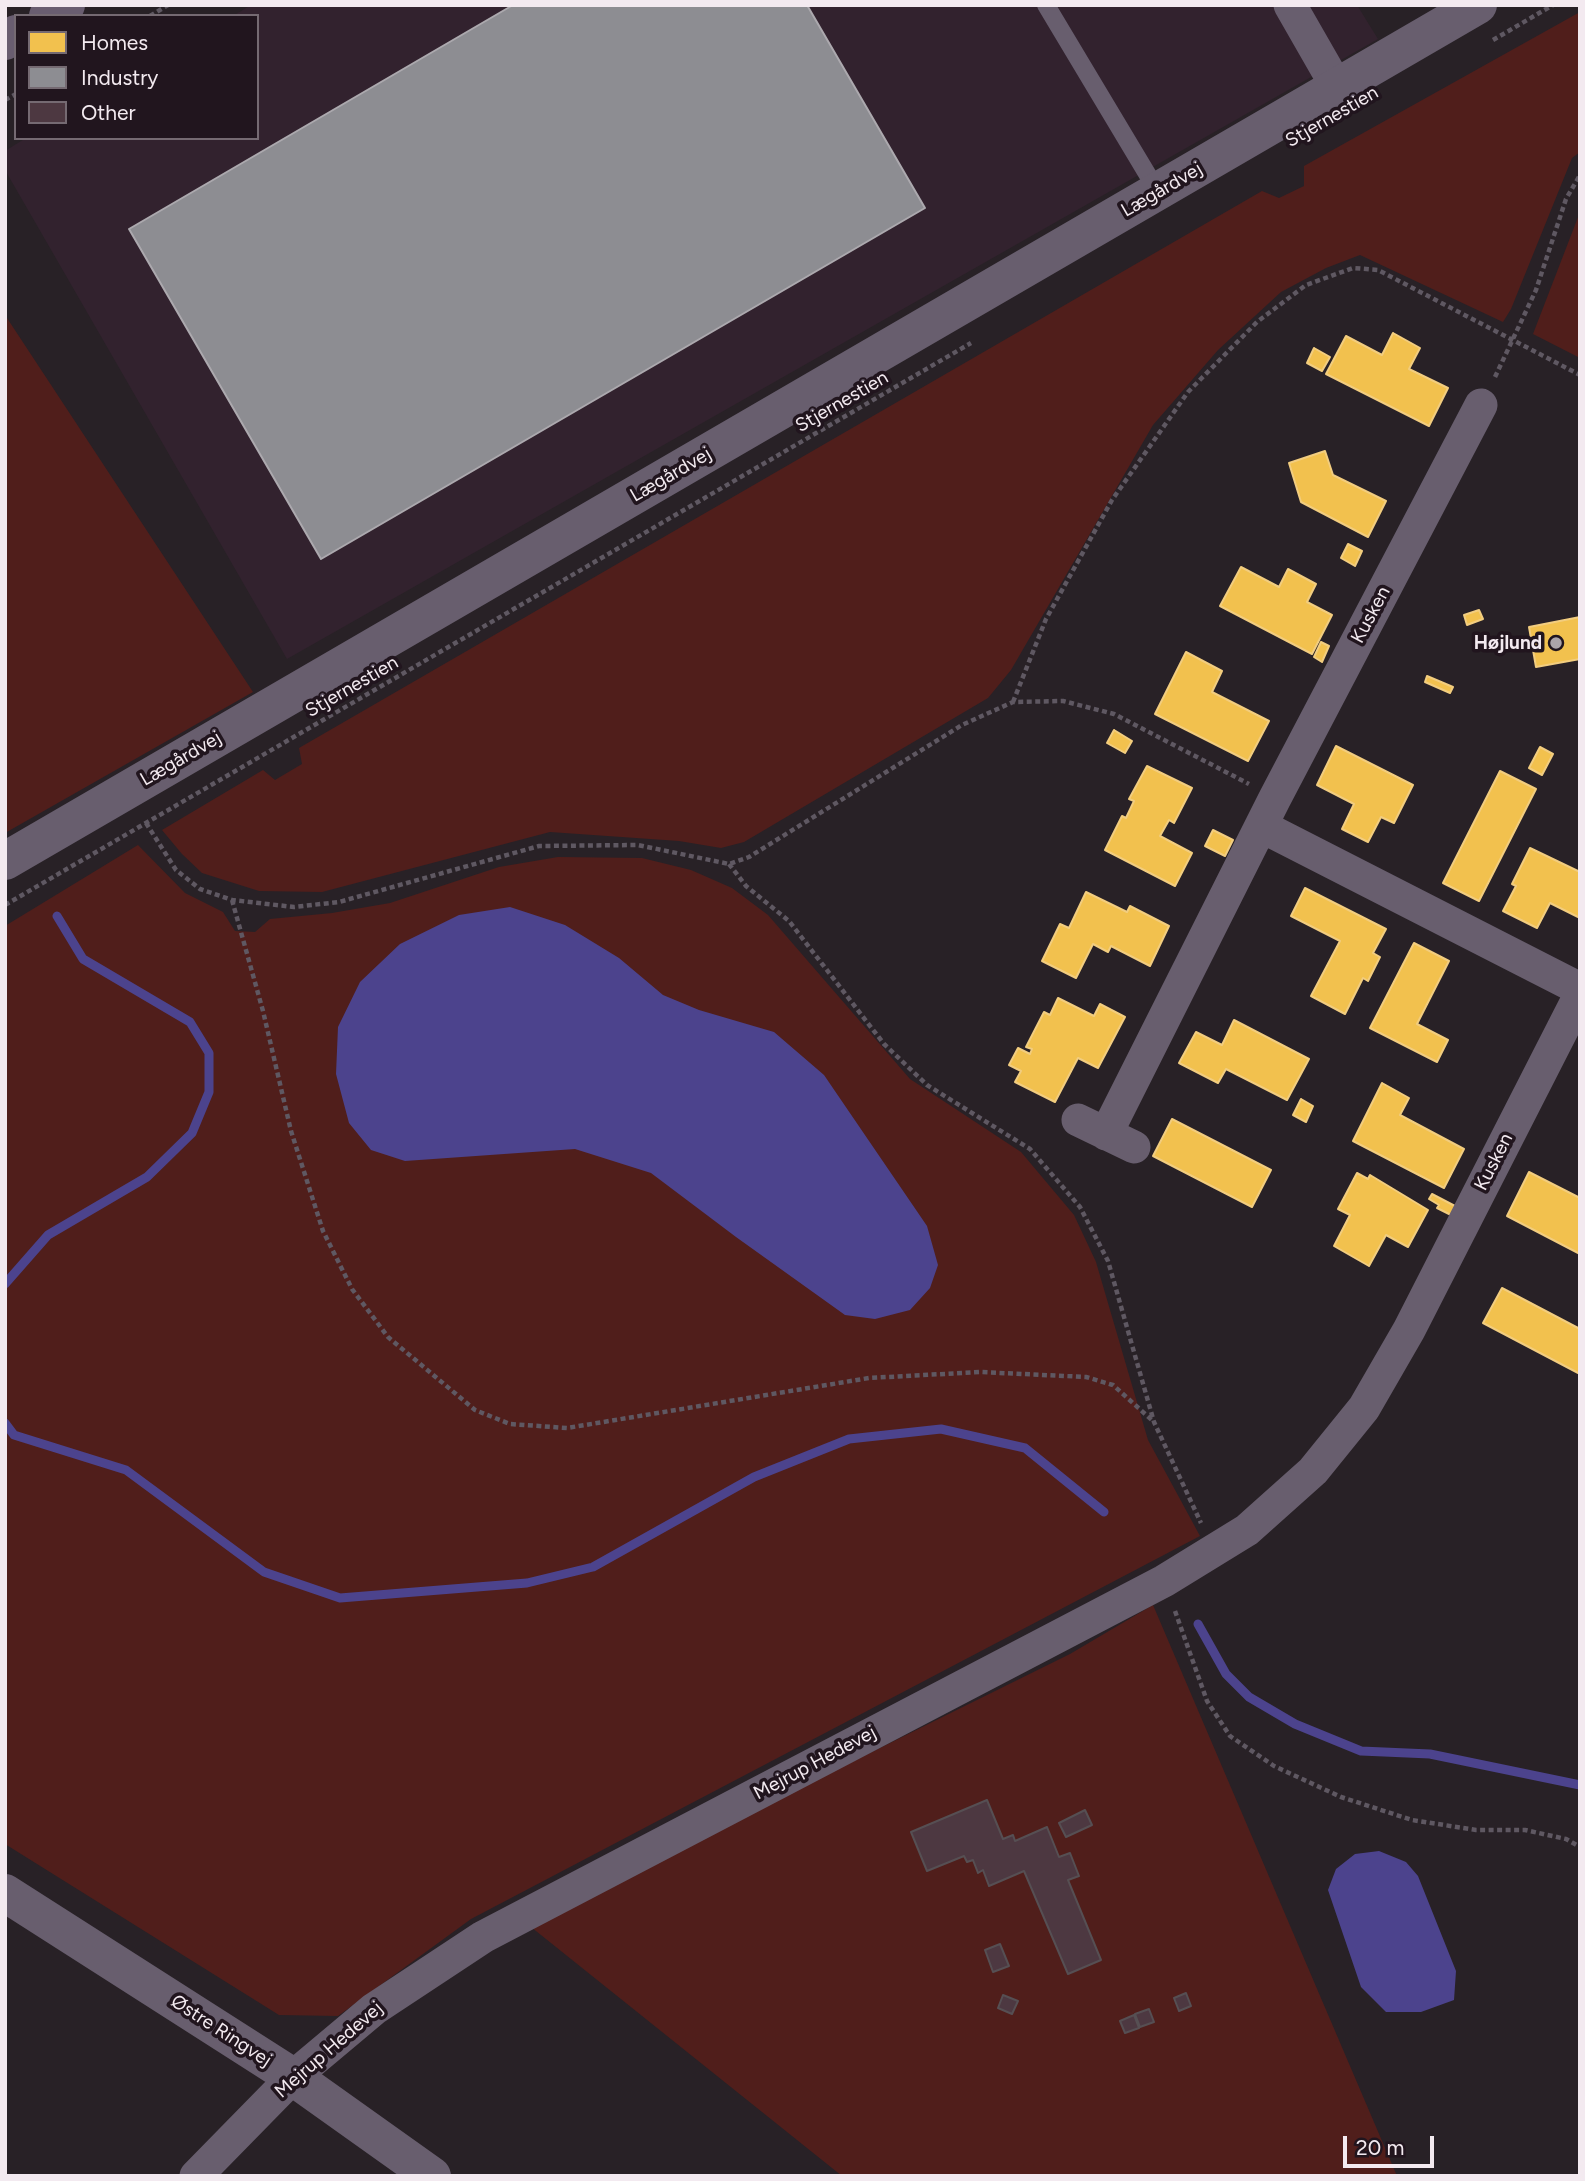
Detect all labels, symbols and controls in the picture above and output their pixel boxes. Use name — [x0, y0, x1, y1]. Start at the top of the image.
legend — [14, 14, 259, 140]
text: Homes — [81, 30, 148, 55]
text: Industry — [81, 65, 158, 90]
street label: Stjernestien — [1282, 81, 1382, 153]
text: Other — [81, 100, 136, 125]
street label: Lægårdvej — [1117, 158, 1207, 222]
street label: Stjernestien — [792, 366, 892, 438]
street label: Lægårdvej — [626, 443, 716, 507]
street label: Kusken — [1347, 583, 1395, 647]
place label: Højlund — [1474, 632, 1542, 654]
marker: Højlund — [1548, 635, 1564, 651]
street label: Stjernestien — [302, 651, 402, 723]
street label: Lægårdvej — [136, 727, 226, 791]
street label: Kusken — [1470, 1130, 1518, 1194]
street label: Mejrup Hedevej — [750, 1721, 880, 1805]
street label: Østre Ringvej — [166, 1990, 276, 2072]
street label: Mejrup Hedevej — [270, 1997, 388, 2103]
scale bar — [1347, 2122, 1438, 2166]
text: 20 m — [1356, 2135, 1404, 2160]

